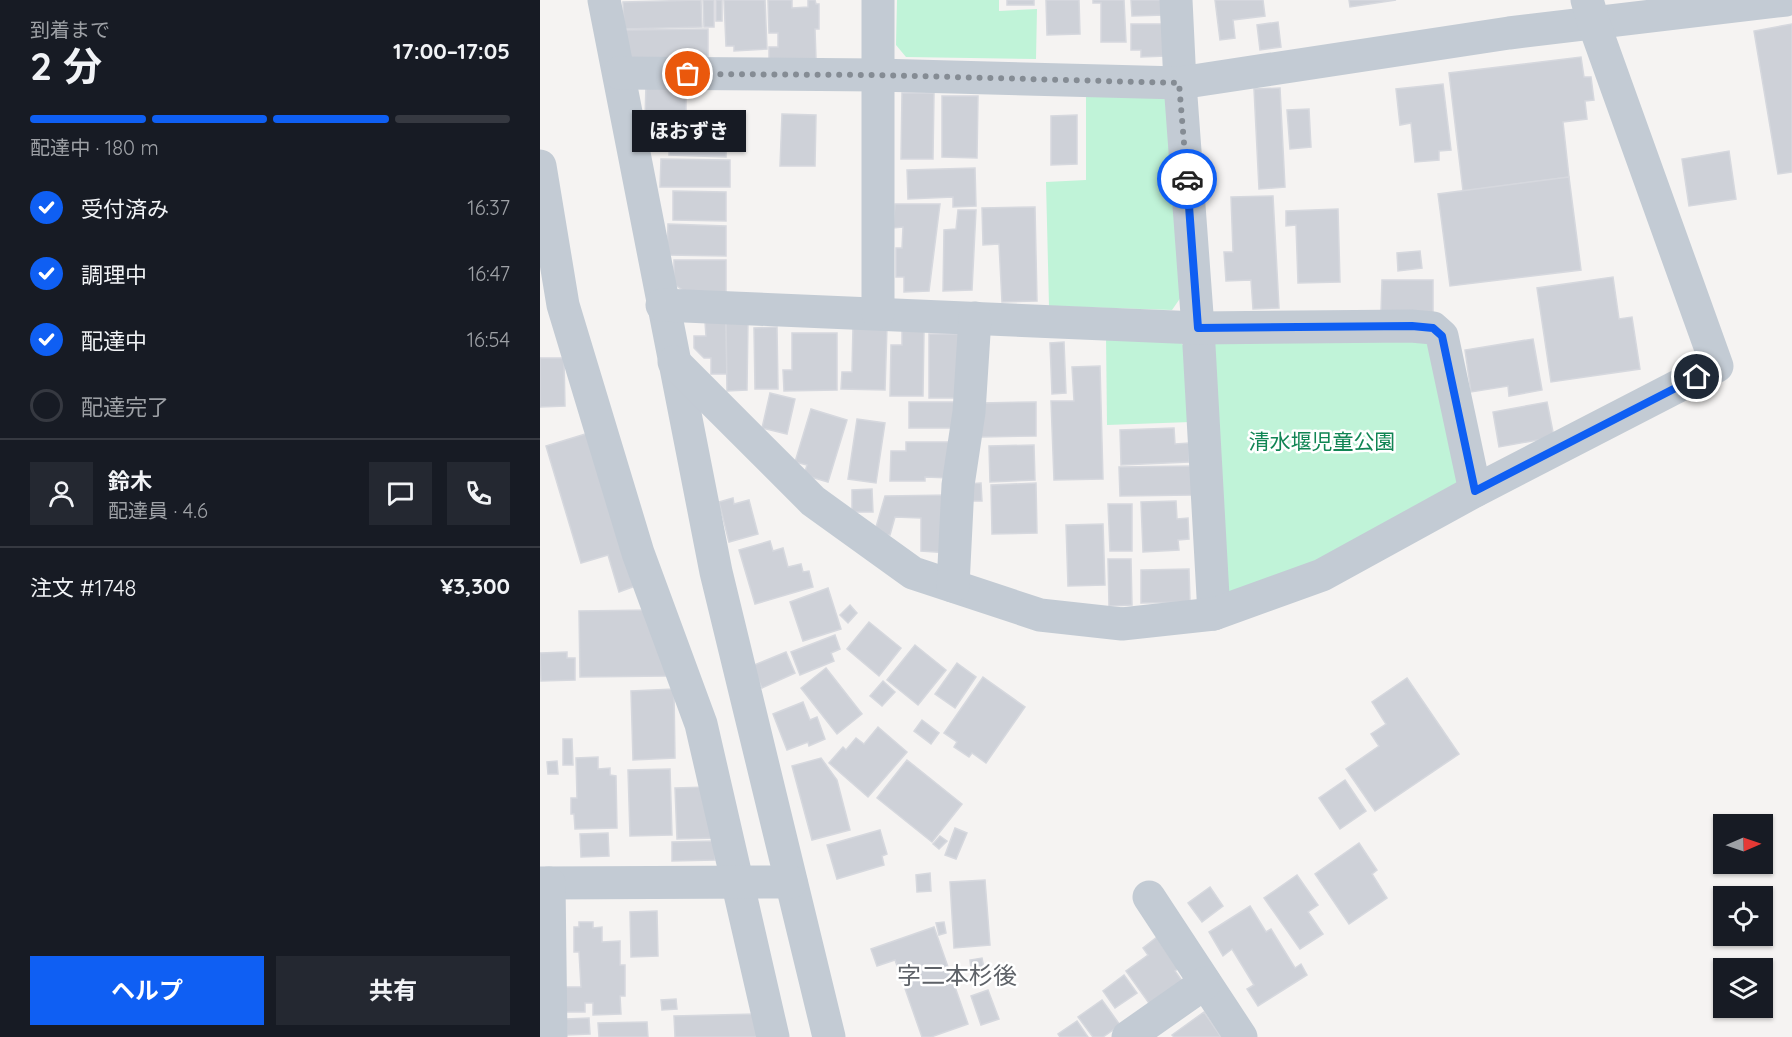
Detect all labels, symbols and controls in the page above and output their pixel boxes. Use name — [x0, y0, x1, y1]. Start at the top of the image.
text: 到着まで — [30, 17, 110, 42]
text: 17:00–17:05 — [393, 37, 510, 65]
text: 2 分 — [30, 41, 102, 90]
pin — [662, 48, 713, 99]
icon: bag — [671, 57, 704, 90]
callout: ほおずき — [631, 110, 745, 152]
text: ほおずき — [649, 118, 729, 143]
text: 配達中 · 180 m — [30, 135, 159, 160]
courier — [1157, 149, 1217, 209]
icon: car — [1171, 163, 1204, 196]
icon: check — [30, 191, 63, 224]
text: 受付済み — [81, 195, 169, 223]
text: 16:37 — [467, 195, 510, 220]
icon: check — [30, 257, 63, 290]
text: 調理中 — [81, 261, 147, 289]
text: 16:47 — [468, 261, 510, 286]
icon: check — [30, 323, 63, 356]
text: 配達中 — [81, 327, 147, 355]
text: 16:54 — [467, 327, 510, 352]
pin — [1671, 351, 1722, 402]
icon: home — [1680, 360, 1713, 393]
text: 配達完了 — [81, 393, 169, 421]
park label: 清水堰児童公園 — [1249, 428, 1396, 454]
button: person — [30, 462, 93, 525]
button: chat — [369, 462, 432, 525]
button: phone — [447, 462, 510, 525]
text: 鈴木 — [108, 467, 152, 495]
text: 配達員 · 4.6 — [108, 498, 208, 523]
text: ¥3,300 — [440, 572, 510, 600]
text: 注文 #1748 — [30, 574, 136, 602]
north arrow — [1713, 814, 1773, 874]
map controls — [1713, 814, 1773, 1018]
button: locate — [1713, 886, 1773, 946]
button: ヘルプ — [30, 956, 264, 1025]
button: 共有 — [276, 956, 510, 1025]
button: layers — [1713, 958, 1773, 1018]
district label: 字二本杉後 — [897, 960, 1017, 990]

